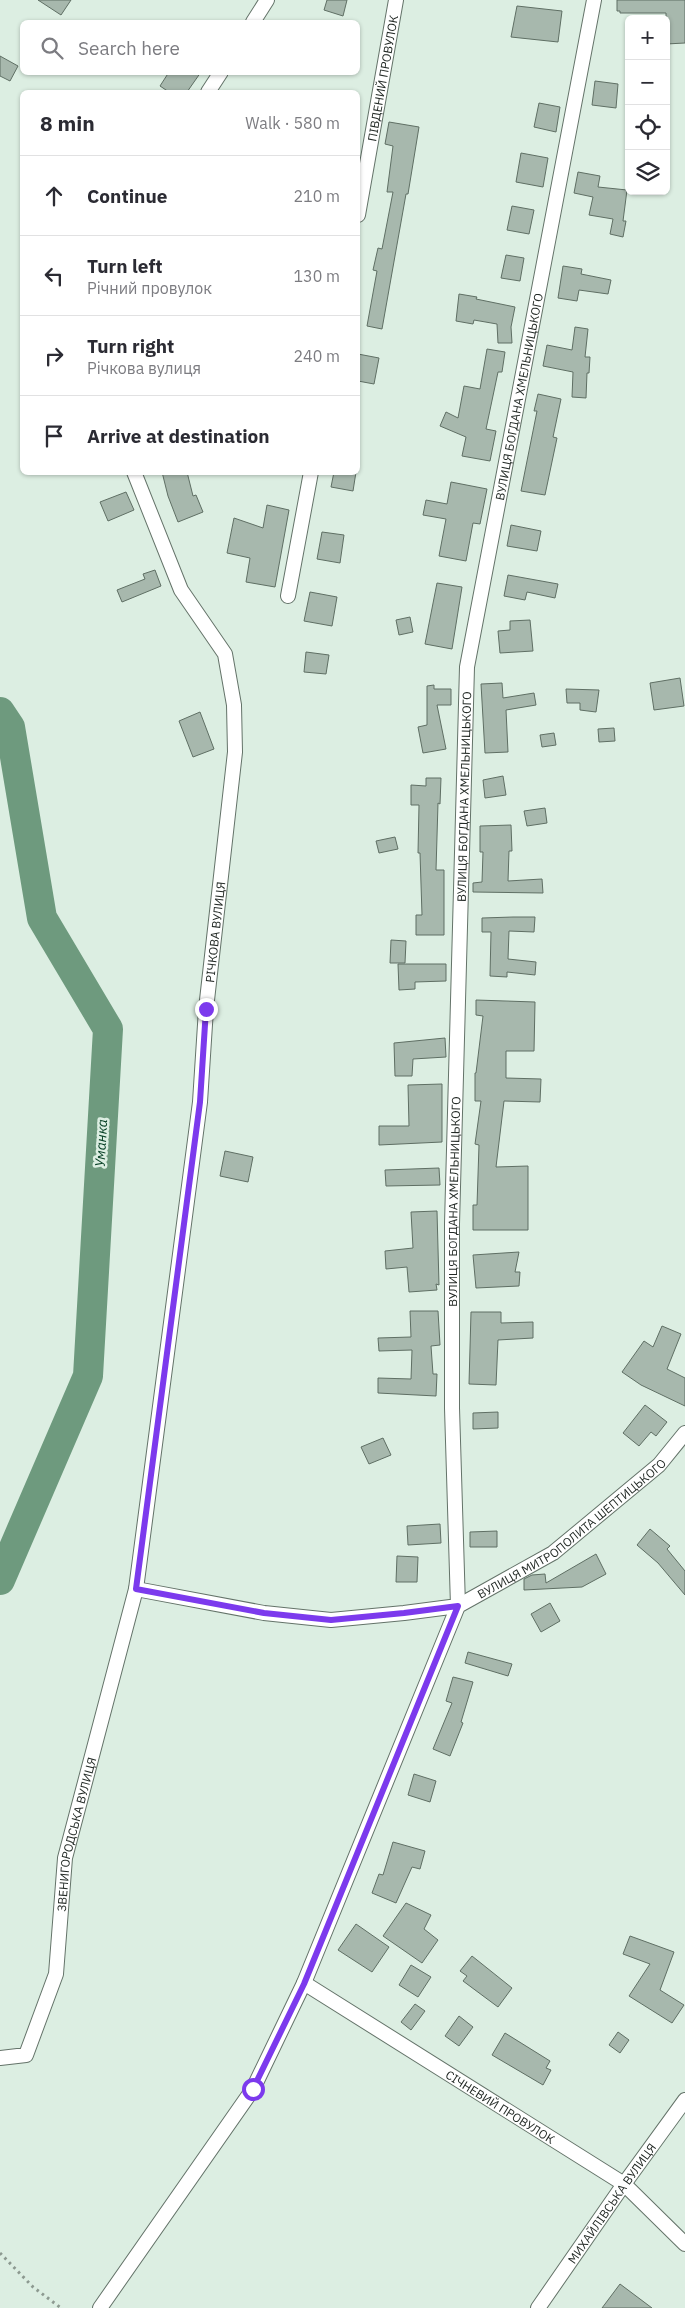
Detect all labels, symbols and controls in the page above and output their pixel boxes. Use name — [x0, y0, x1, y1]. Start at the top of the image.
street label: ПІВДЕНИЙ ПРОВУЛОК — [364, 14, 401, 142]
map controls — [625, 15, 670, 195]
button: + — [625, 15, 670, 60]
search box — [20, 20, 360, 75]
icon: search — [38, 34, 66, 62]
text: Search here — [78, 36, 180, 60]
button: − — [625, 60, 670, 105]
button: locate — [625, 105, 670, 150]
text: 8 min — [40, 109, 95, 137]
text: Walk · 580 m — [245, 113, 340, 133]
button: layers — [625, 150, 670, 195]
icon: ahead — [40, 182, 68, 210]
text: Continue — [87, 184, 167, 208]
text: 210 m — [293, 186, 340, 206]
text: Turn left — [87, 254, 163, 278]
icon: left — [40, 262, 68, 290]
text: 130 m — [293, 266, 340, 286]
text: Річний провулок — [87, 278, 212, 298]
street label: ВУЛИЦЯ БОГДАНА ХМЕЛЬНИЦЬКОГО — [491, 292, 546, 501]
text: Turn right — [87, 334, 174, 358]
icon: right — [40, 342, 68, 370]
text: 240 m — [293, 346, 340, 366]
text: Річкова вулиця — [87, 358, 201, 378]
icon: arrive — [40, 422, 68, 450]
text: Arrive at destination — [87, 424, 270, 448]
street label: ВУЛИЦЯ БОГДАНА ХМЕЛЬНИЦЬКОГО — [453, 691, 474, 902]
street label: РІЧКОВА ВУЛИЦЯ — [202, 881, 228, 983]
route end — [195, 998, 218, 1021]
street label: ВУЛИЦЯ БОГДАНА ХМЕЛЬНИЦЬКОГО — [444, 1096, 463, 1307]
water label: Уманка — [91, 1119, 111, 1167]
street label: ВУЛИЦЯ МИТРОПОЛИТА ШЕПТИЦЬКОГО — [475, 1455, 669, 1601]
street label: ЗВЕНИГОРОДСЬКА ВУЛИЦЯ — [53, 1755, 99, 1912]
street label: СІЧНЕВИЙ ПРОВУЛОК — [443, 2067, 558, 2146]
route start — [242, 2078, 265, 2101]
street label: МИХАЙЛІВСЬКА ВУЛИЦЯ — [564, 2140, 659, 2266]

